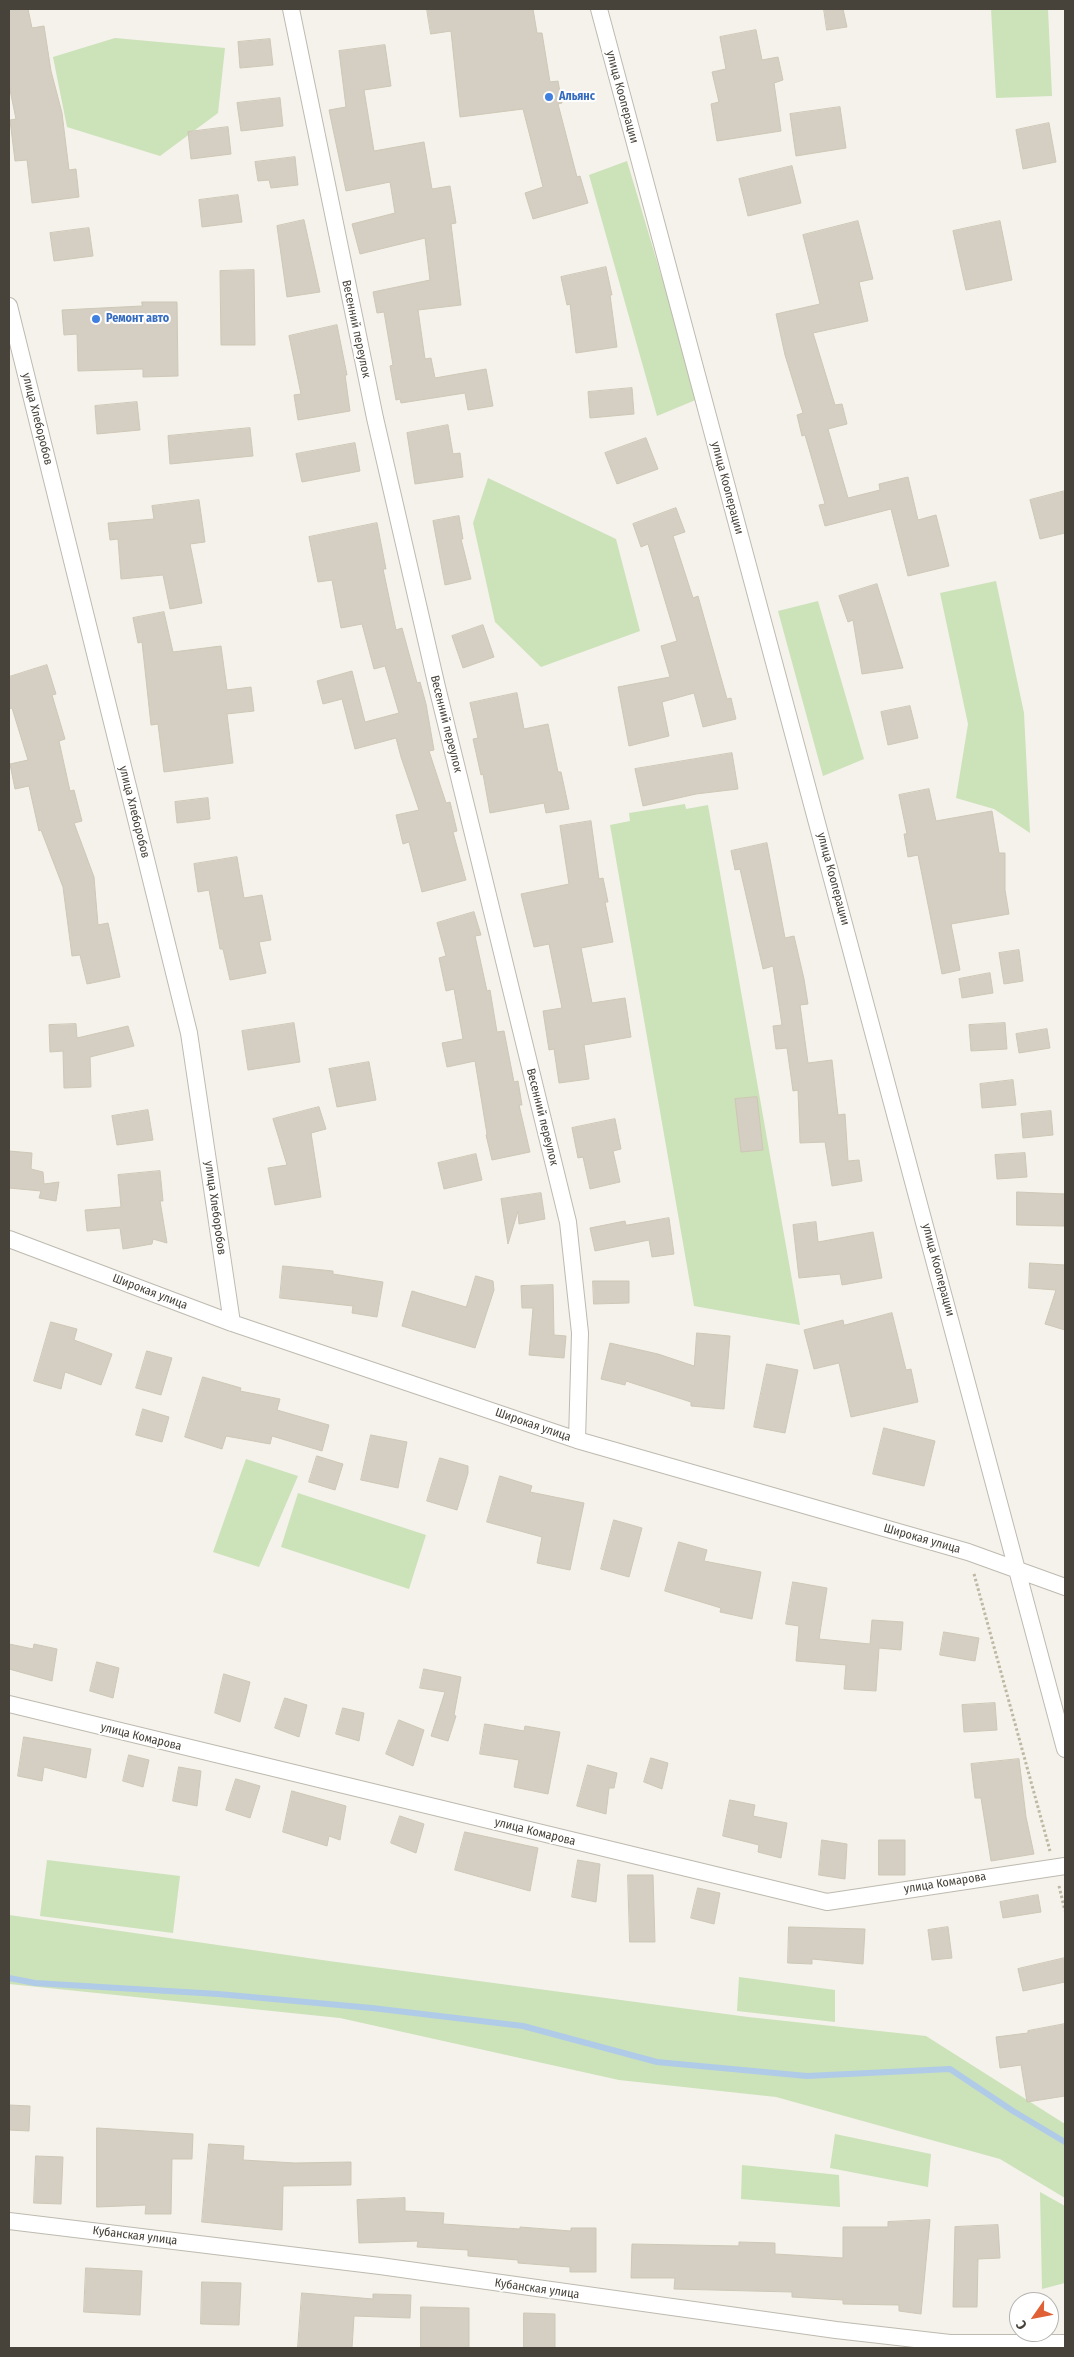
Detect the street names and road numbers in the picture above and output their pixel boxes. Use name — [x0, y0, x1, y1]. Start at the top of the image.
street label: улица Кооперации — [603, 49, 641, 145]
street label: Весенний переулок — [339, 279, 373, 379]
street label: улица Хлеборобов — [19, 371, 55, 467]
street label: улица Кооперации — [708, 440, 746, 536]
street label: Весенний переулок — [427, 674, 465, 774]
street label: улица Хлеборобов — [116, 764, 152, 860]
street label: улица Кооперации — [814, 831, 852, 927]
street label: Весенний переулок — [523, 1067, 561, 1167]
street label: улица Хлеборобов — [201, 1160, 229, 1256]
street label: улица Кооперации — [919, 1222, 957, 1318]
street label: Широкая улица — [110, 1271, 190, 1313]
street label: Широкая улица — [493, 1405, 573, 1445]
street label: Широкая улица — [882, 1521, 962, 1557]
street label: улица Комарова — [99, 1720, 183, 1754]
street label: улица Комарова — [493, 1815, 577, 1849]
street label: улица Комарова — [903, 1869, 987, 1897]
street label: Кубанская улица — [92, 2224, 178, 2248]
street label: Кубанская улица — [494, 2276, 580, 2302]

